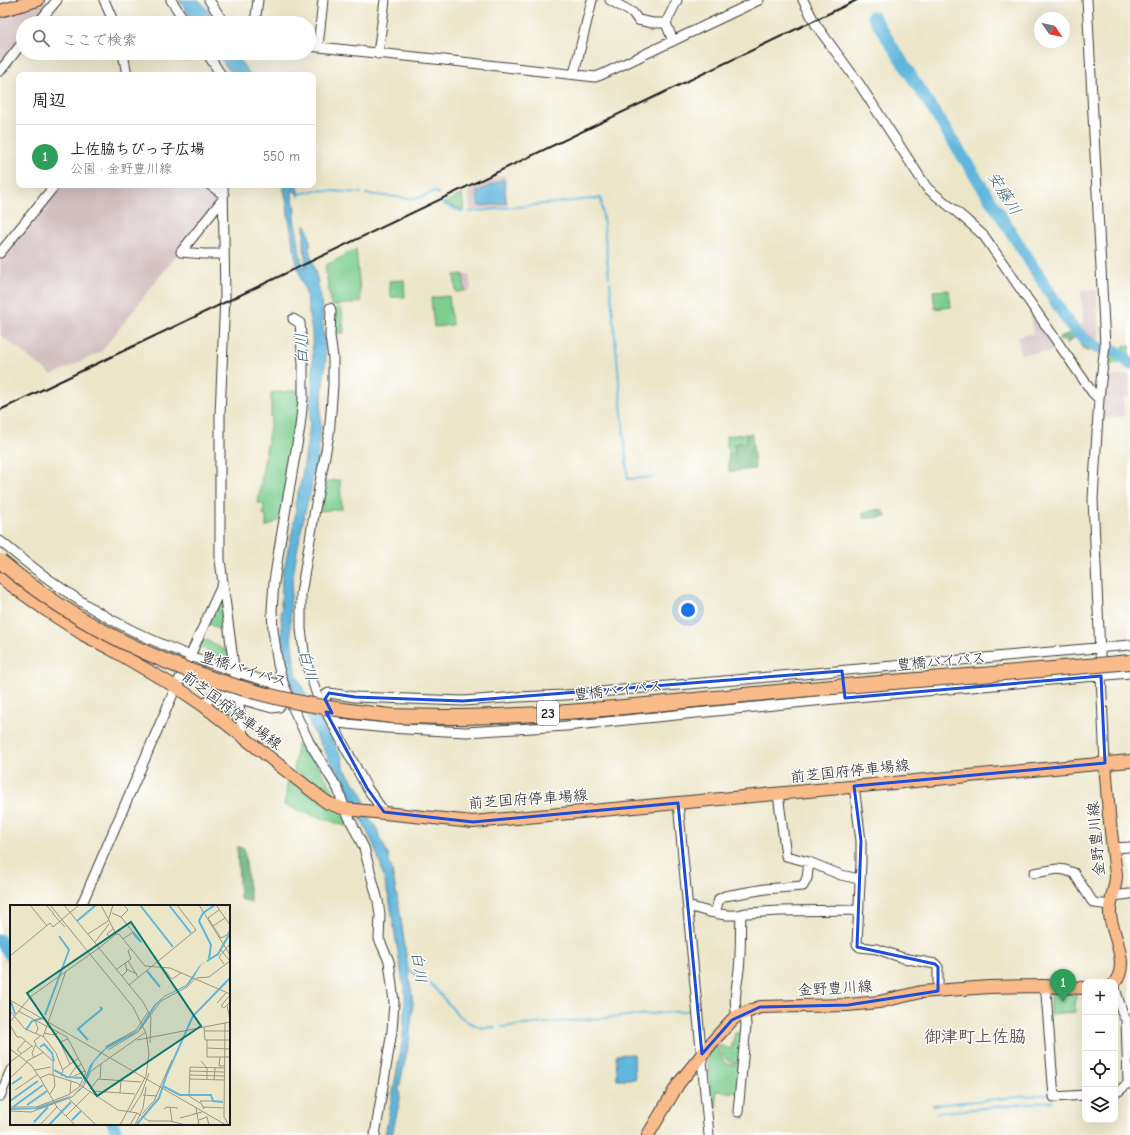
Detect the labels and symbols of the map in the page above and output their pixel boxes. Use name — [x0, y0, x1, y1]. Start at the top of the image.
north arrow — [1034, 12, 1070, 48]
water label: 安藤川 — [984, 168, 1025, 219]
water label: 白川 — [292, 333, 312, 365]
your location — [678, 600, 698, 620]
street label: 豊橋バイパス — [198, 647, 290, 691]
water label: 白川 — [295, 648, 321, 683]
street label: 豊橋バイパス — [896, 648, 986, 674]
street label: 前芝国府停車場線 — [179, 667, 285, 753]
street label: 豊橋バイパス — [572, 676, 664, 704]
road number: 23 — [537, 701, 559, 725]
street label: 前芝国府停車場線 — [789, 756, 911, 786]
street label: 前芝国府停車場線 — [468, 786, 588, 812]
street label: 金野豊川線 — [1084, 801, 1108, 877]
inset map — [10, 905, 230, 1125]
water label: 白川 — [408, 950, 430, 984]
pin: 1 — [1050, 969, 1076, 1002]
street label: 金野豊川線 — [797, 977, 873, 999]
district label: 御津町上佐脇 — [924, 1027, 1026, 1046]

